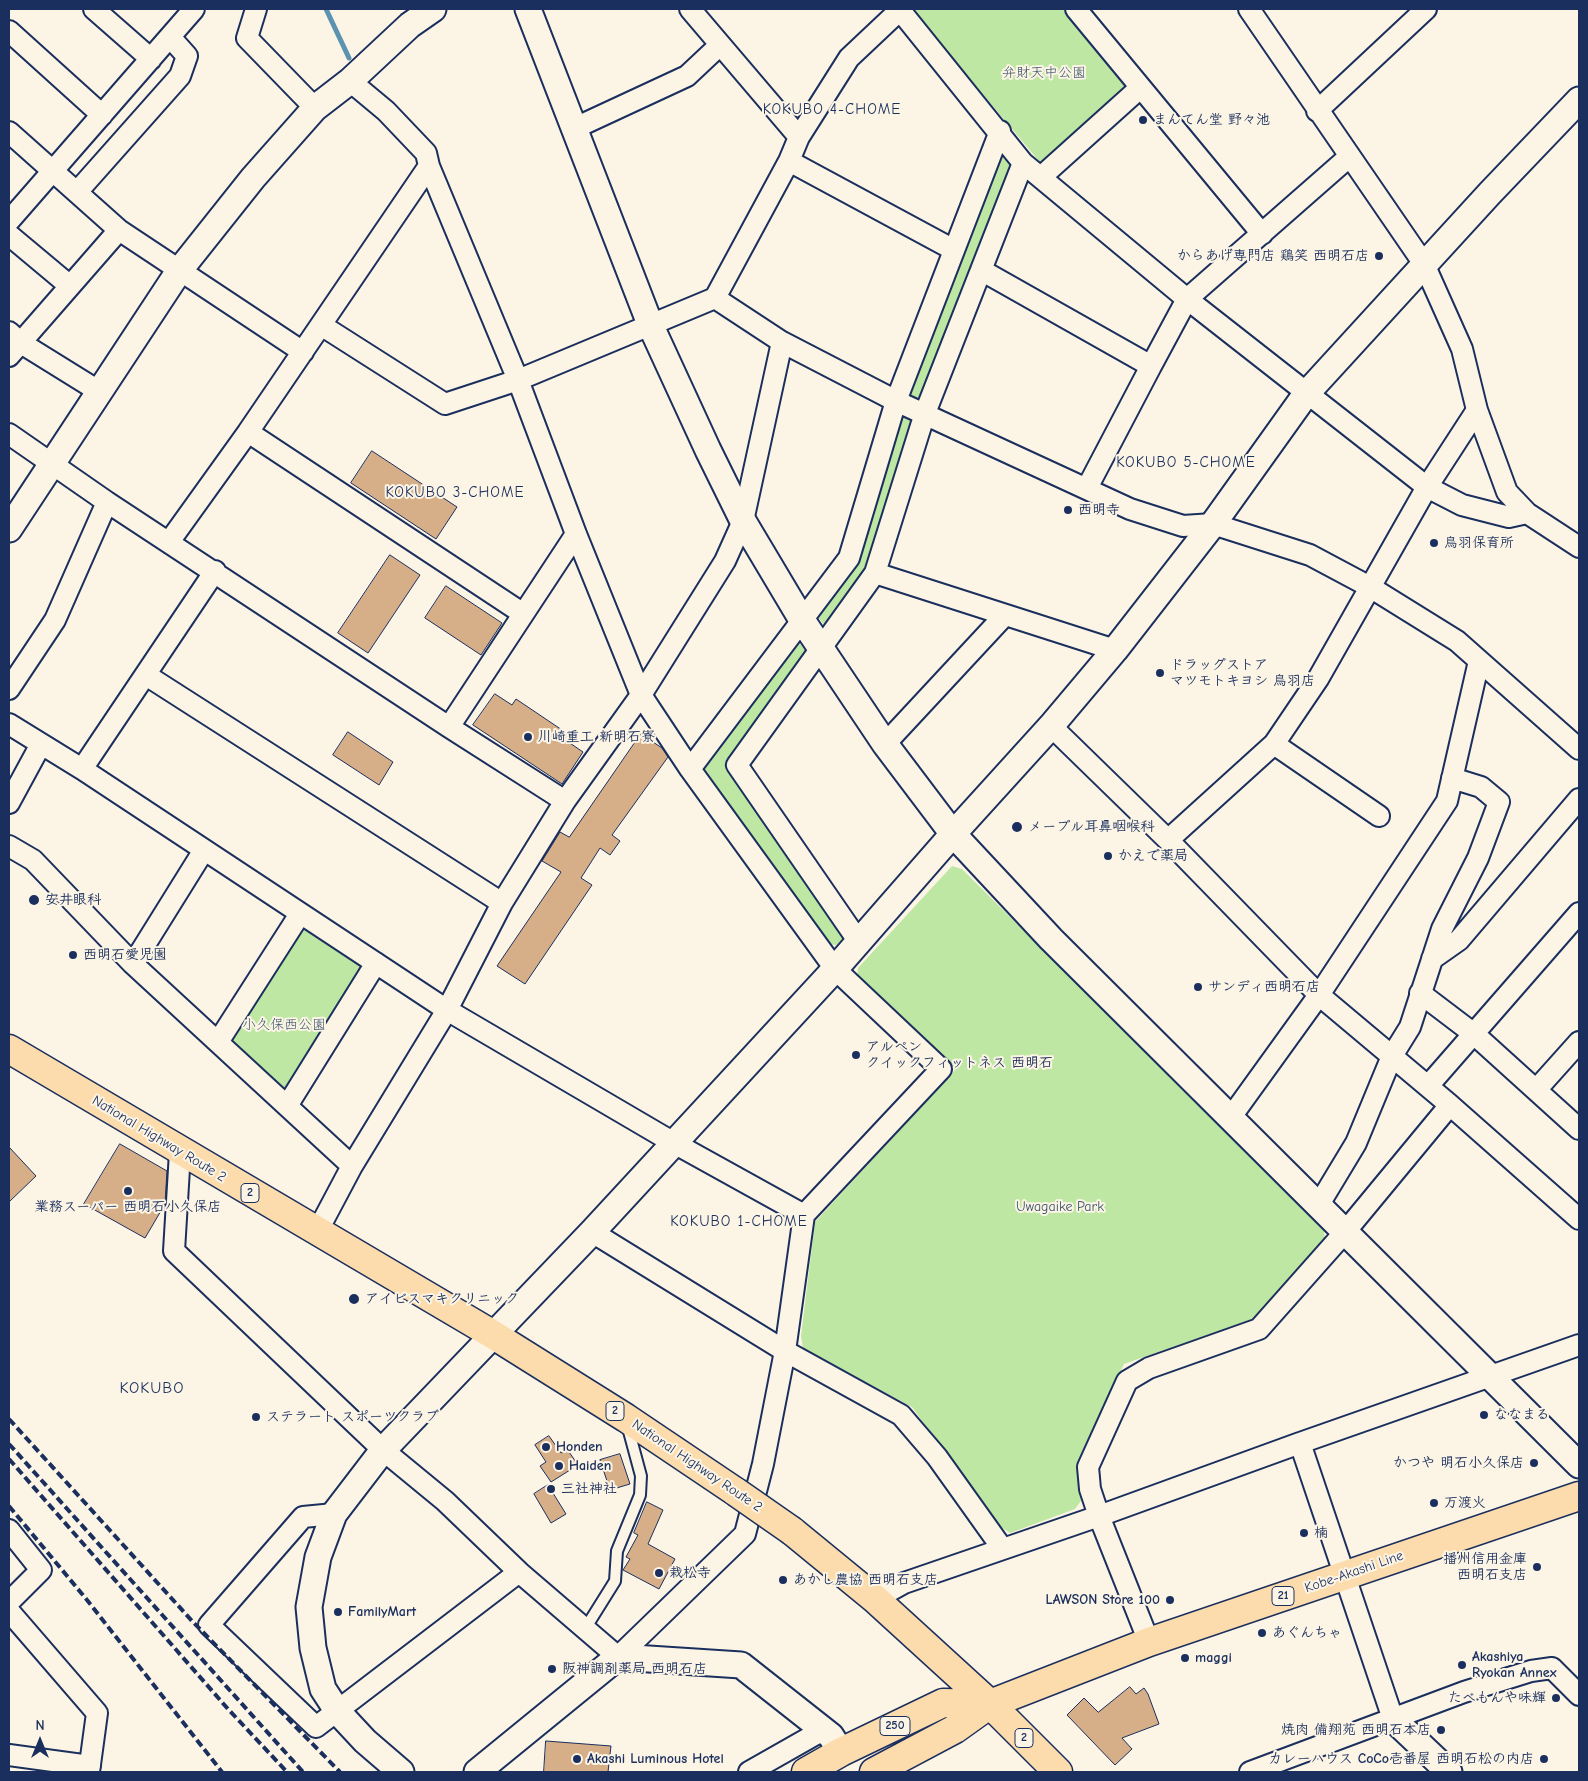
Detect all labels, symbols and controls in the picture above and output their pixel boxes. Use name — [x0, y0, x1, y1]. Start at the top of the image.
park label: 弁財天中公園 — [1002, 65, 1086, 81]
district label: KOKUBO 4-CHOME — [761, 101, 903, 119]
place label: まんてん堂 野々池 — [1153, 112, 1270, 128]
marker: まんてん堂 野々池 — [1137, 114, 1149, 126]
place label: からあげ専門店 鶏笑 西明石店 — [1177, 248, 1369, 264]
marker: からあげ専門店 鶏笑 西明石店 — [1373, 250, 1385, 262]
district label: KOKUBO 5-CHOME — [1114, 454, 1258, 472]
district label: KOKUBO 3-CHOME — [384, 484, 526, 502]
place label: 西明寺 — [1078, 502, 1120, 518]
marker: 西明寺 — [1062, 504, 1074, 516]
place label: 鳥羽保育所 — [1444, 535, 1514, 551]
marker: 鳥羽保育所 — [1428, 537, 1440, 549]
place label: ドラッグストア マツモトキヨシ 鳥羽店 — [1170, 657, 1315, 690]
marker: ドラッグストア マツモトキヨシ 鳥羽店 — [1154, 667, 1166, 679]
place label: 川崎重工 新明石寮 — [538, 729, 655, 745]
marker: 川崎重工 新明石寮 — [522, 731, 534, 743]
place label: メープル耳鼻咽喉科 — [1028, 819, 1154, 835]
marker: メープル耳鼻咽喉科 — [1010, 820, 1024, 834]
place label: かえで薬局 — [1118, 848, 1188, 864]
marker: かえで薬局 — [1102, 850, 1114, 862]
place label: 安井眼科 — [45, 892, 101, 908]
marker: 安井眼科 — [27, 893, 41, 907]
place label: 西明石愛児園 — [83, 947, 167, 963]
marker: 西明石愛児園 — [67, 949, 79, 961]
place label: サンディ西明石店 — [1208, 979, 1320, 995]
marker: サンディ西明石店 — [1192, 981, 1204, 993]
park label: 小久保西公園 — [242, 1017, 326, 1033]
place label: アルペン クイックフィットネス 西明石 — [866, 1039, 1053, 1072]
marker: アルペン クイックフィットネス 西明石 — [850, 1049, 862, 1061]
street label: National Highway Route 2 — [89, 1092, 229, 1186]
road number: 2 — [241, 1184, 259, 1202]
marker: 業務スーパー 西明石小久保店 — [122, 1185, 134, 1197]
place label: 業務スーパー 西明石小久保店 — [35, 1199, 221, 1215]
park label: Uwagaike Park — [1016, 1199, 1104, 1215]
district label: KOKUBO 1-CHOME — [669, 1213, 809, 1231]
place label: アイビスマキクリニック — [365, 1291, 519, 1307]
marker: アイビスマキクリニック — [347, 1292, 361, 1306]
district label: KOKUBO — [119, 1378, 185, 1398]
road number: 2 — [606, 1402, 624, 1420]
place label: ななまる — [1494, 1407, 1550, 1423]
place label: ステラート スポーツクラブ — [266, 1409, 439, 1425]
marker: ななまる — [1478, 1409, 1490, 1421]
marker: ステラート スポーツクラブ — [250, 1411, 262, 1423]
street label: National Highway Route 2 — [629, 1416, 765, 1516]
place label: Honden — [556, 1439, 603, 1455]
marker: Honden — [540, 1441, 552, 1453]
place label: かつや 明石小久保店 — [1393, 1455, 1524, 1471]
marker: かつや 明石小久保店 — [1528, 1457, 1540, 1469]
place label: Haiden — [569, 1458, 611, 1474]
marker: Haiden — [553, 1460, 565, 1472]
place label: 三社神社 — [561, 1481, 617, 1497]
marker: 三社神社 — [545, 1483, 557, 1495]
place label: 万渡火 — [1444, 1495, 1486, 1511]
marker: 万渡火 — [1428, 1497, 1440, 1509]
place label: 楠 — [1314, 1525, 1328, 1541]
marker: 楠 — [1298, 1527, 1310, 1539]
street label: Kobe-Akashi Line — [1302, 1547, 1406, 1597]
place label: 播州信用金庫 西明石支店 — [1443, 1551, 1527, 1584]
marker: 播州信用金庫 西明石支店 — [1531, 1561, 1543, 1573]
place label: 栽松寺 — [669, 1565, 711, 1581]
marker: 栽松寺 — [653, 1567, 665, 1579]
place label: あかし農協 西明石支店 — [793, 1572, 938, 1588]
marker: あかし農協 西明石支店 — [777, 1574, 789, 1586]
road number: 21 — [1272, 1586, 1294, 1605]
place label: LAWSON Store 100 — [1046, 1592, 1160, 1608]
marker: LAWSON Store 100 — [1164, 1594, 1176, 1606]
place label: FamilyMart — [348, 1604, 416, 1620]
marker: FamilyMart — [332, 1606, 344, 1618]
place label: あぐんちゃ — [1272, 1625, 1342, 1641]
marker: あぐんちゃ — [1256, 1627, 1268, 1639]
place label: Akashiya Ryokan Annex — [1472, 1649, 1557, 1681]
place label: maggi — [1195, 1650, 1232, 1666]
marker: maggi — [1179, 1652, 1191, 1664]
marker: Akashiya Ryokan Annex — [1456, 1659, 1468, 1671]
place label: 阪神調剤薬局 西明石店 — [562, 1661, 707, 1677]
marker: 阪神調剤薬局 西明石店 — [546, 1663, 558, 1675]
place label: たべもんや味輝 — [1448, 1690, 1546, 1706]
marker: たべもんや味輝 — [1550, 1692, 1562, 1704]
north arrow — [15, 1716, 65, 1766]
road number: 250 — [880, 1716, 910, 1735]
text: N — [35, 1717, 45, 1734]
place label: 焼肉 備翔苑 西明石本店 — [1281, 1722, 1431, 1738]
marker: 焼肉 備翔苑 西明石本店 — [1435, 1724, 1447, 1736]
road number: 2 — [1015, 1729, 1033, 1748]
place label: Akashi Luminous Hotel — [587, 1751, 724, 1767]
place label: カレーハウス CoCo壱番屋 西明石松の内店 — [1268, 1751, 1534, 1767]
marker: Akashi Luminous Hotel — [571, 1753, 583, 1765]
marker: カレーハウス CoCo壱番屋 西明石松の内店 — [1538, 1753, 1550, 1765]

